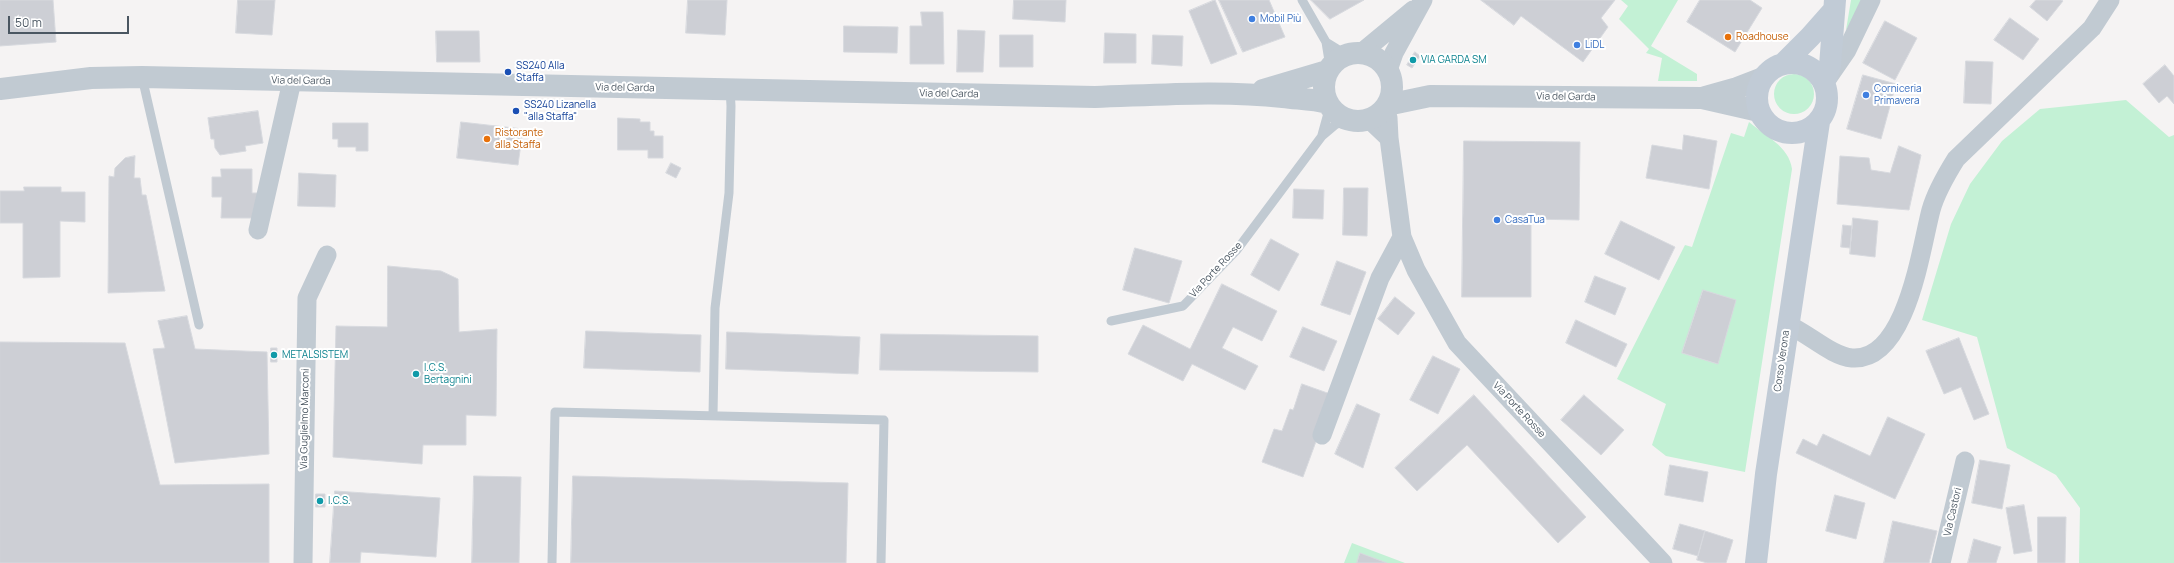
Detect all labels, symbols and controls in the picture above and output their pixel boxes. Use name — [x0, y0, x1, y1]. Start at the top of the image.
scale bar — [10, 8, 131, 34]
place label: Mobil Più — [1260, 13, 1301, 25]
text: 50 m — [15, 14, 42, 31]
marker: Mobil Più — [1247, 14, 1257, 24]
place label: Roadhouse — [1736, 31, 1789, 43]
marker: Roadhouse — [1723, 32, 1733, 42]
place label: LiDL — [1585, 39, 1604, 51]
marker: LiDL — [1572, 40, 1582, 50]
place label: VIA GARDA SM — [1421, 54, 1487, 66]
marker: VIA GARDA SM — [1408, 55, 1418, 65]
place label: SS240 Alla Staffa — [516, 60, 565, 84]
marker: SS240 Alla Staffa — [503, 67, 513, 77]
street label: Via del Garda — [271, 74, 331, 88]
street label: Via del Garda — [595, 81, 655, 95]
place label: Corniceria Primavera — [1874, 83, 1922, 106]
street label: Via del Garda — [919, 87, 979, 101]
street label: Via del Garda — [1536, 90, 1596, 104]
marker: Corniceria Primavera — [1861, 90, 1871, 100]
place label: SS240 Lizanella "alla Staffa" — [524, 99, 596, 122]
marker: SS240 Lizanella "alla Staffa" — [511, 106, 521, 116]
place label: Ristorante alla Staffa — [495, 127, 543, 150]
marker: Ristorante alla Staffa — [482, 134, 492, 144]
place label: CasaTua — [1505, 214, 1545, 226]
marker: CasaTua — [1492, 215, 1502, 225]
street label: Via Porte Rosse — [1187, 240, 1245, 300]
street label: Corso Verona — [1772, 330, 1792, 392]
place label: METALSISTEM — [282, 349, 348, 361]
marker: METALSISTEM — [269, 350, 279, 360]
place label: I.C.S. Bertagnini — [424, 362, 472, 386]
street label: Via Guglielmo Marconi — [298, 368, 312, 470]
marker: I.C.S. Bertagnini — [411, 369, 421, 379]
street label: Via Porte Rosse — [1490, 380, 1548, 440]
street label: Via Castori — [1942, 487, 1964, 537]
place label: I.C.S. — [328, 495, 351, 507]
marker: I.C.S. — [315, 496, 325, 506]

